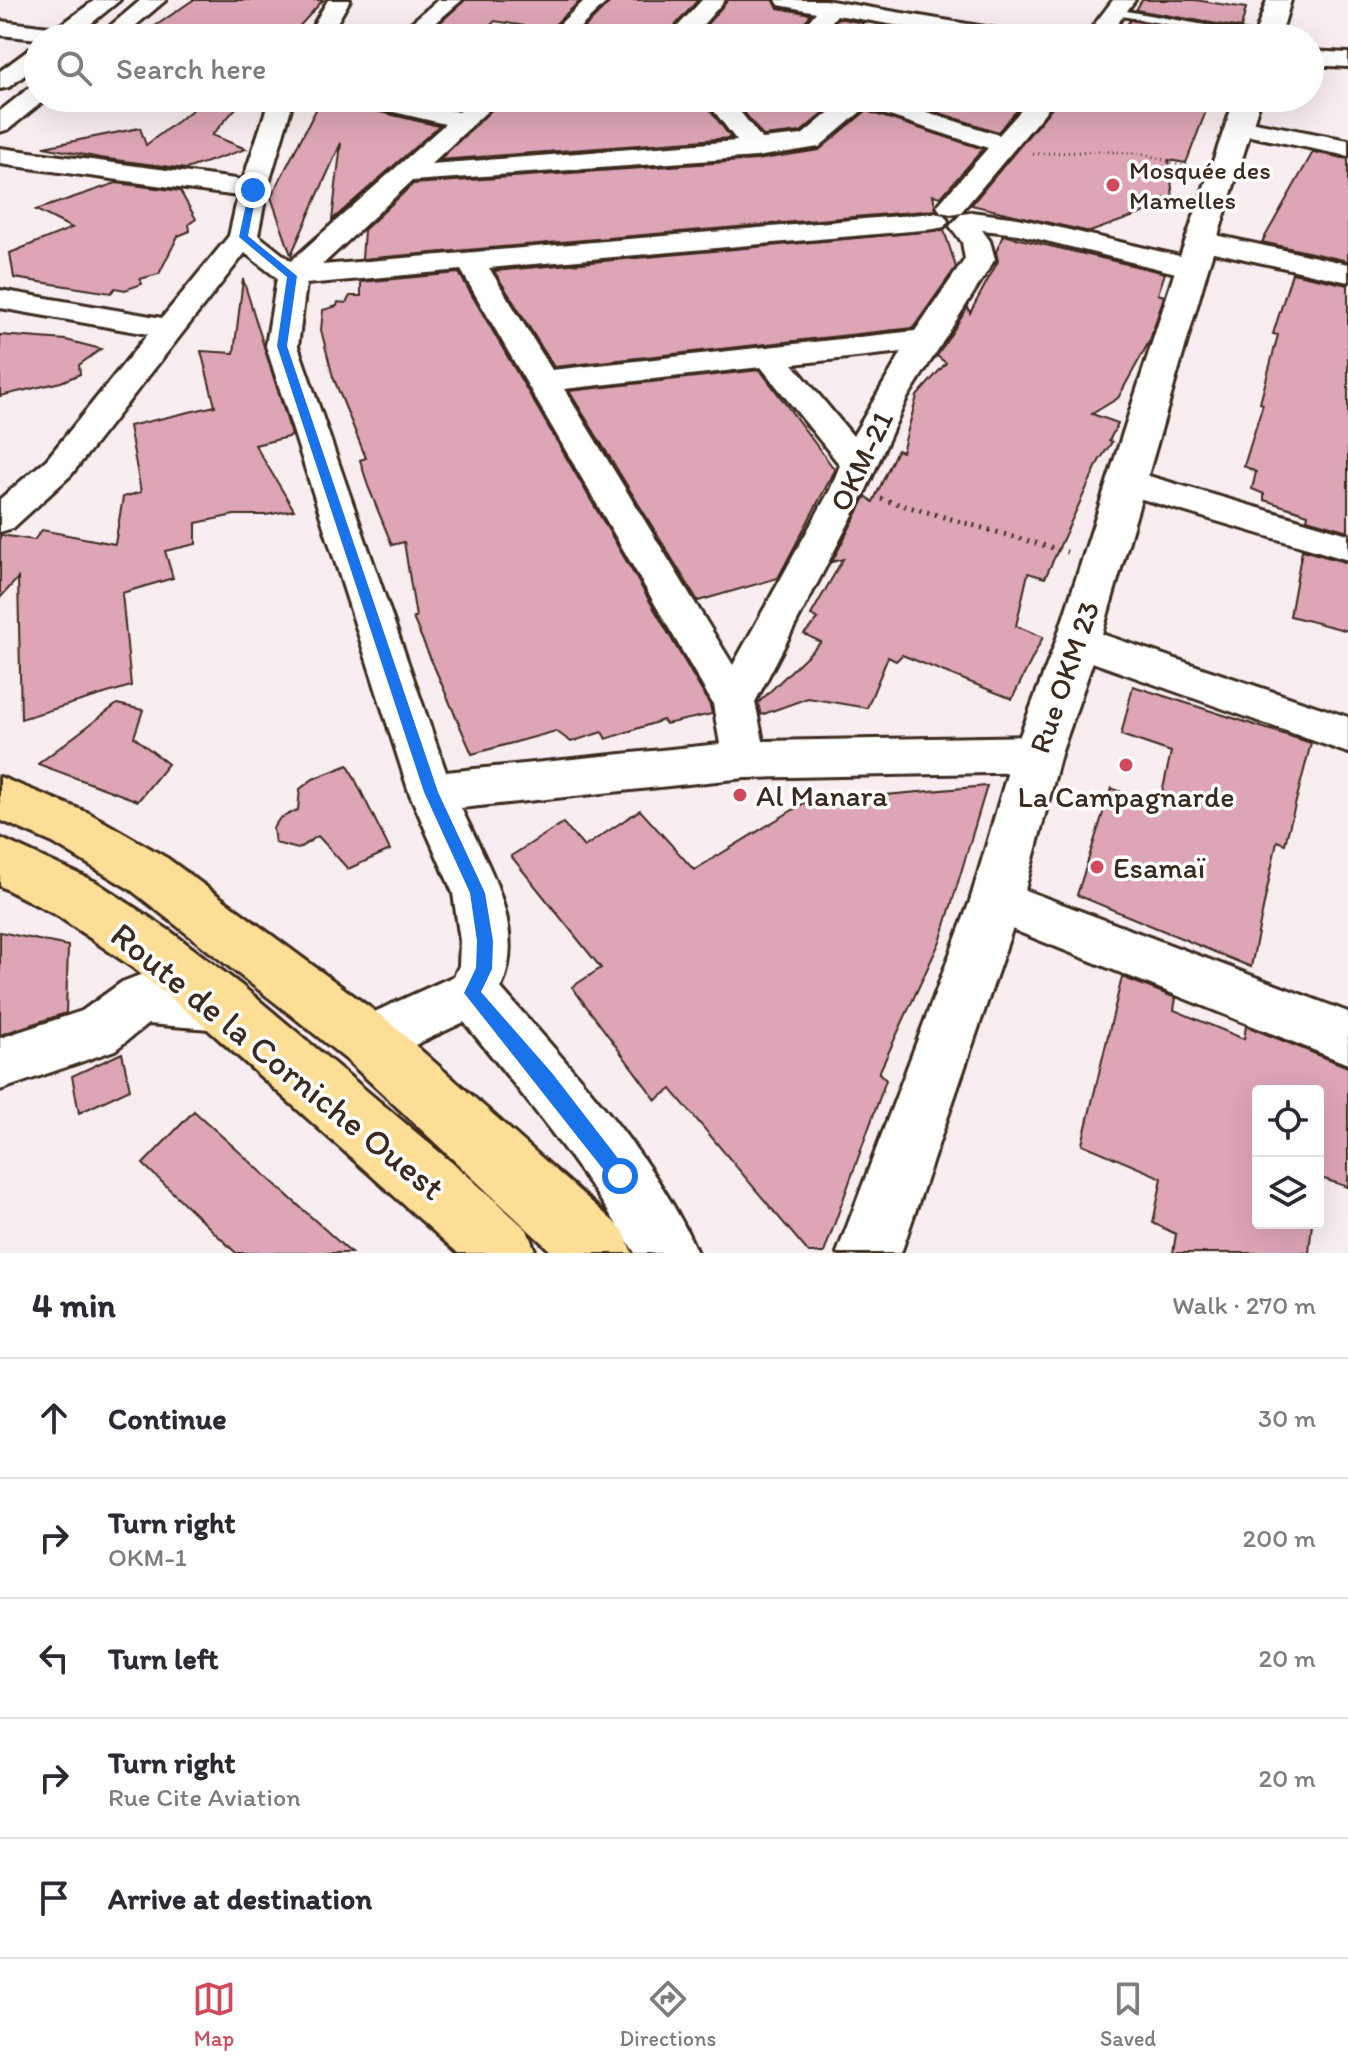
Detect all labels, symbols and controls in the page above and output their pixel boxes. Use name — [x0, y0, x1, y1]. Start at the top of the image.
search box — [24, 24, 1324, 112]
icon: search — [52, 46, 96, 90]
text: Search here — [116, 50, 266, 87]
place label: Mosquée des Mamelles — [1129, 154, 1271, 216]
route end — [235, 172, 271, 208]
marker: Mosquée des Mamelles — [1104, 176, 1122, 194]
street label: OKM-21 — [821, 405, 901, 517]
street label: Rue OKM 23 — [1021, 596, 1107, 758]
marker: La Campagnarde — [1117, 756, 1135, 774]
place label: Al Manara — [756, 777, 888, 814]
place label: La Campagnarde — [1017, 778, 1235, 815]
marker: Al Manara — [731, 786, 749, 804]
place label: Esamaï — [1113, 849, 1205, 886]
marker: Esamaï — [1088, 858, 1106, 876]
street label: Route de la Corniche Ouest — [102, 913, 454, 1209]
map controls — [1252, 1085, 1324, 1229]
button: locate — [1252, 1085, 1324, 1157]
button: layers — [1252, 1157, 1324, 1229]
route start — [602, 1158, 638, 1194]
text: 4 min — [32, 1285, 116, 1326]
text: Walk · 270 m — [1172, 1289, 1316, 1321]
icon: ahead — [32, 1396, 76, 1440]
text: Continue — [108, 1400, 227, 1437]
text: 30 m — [1258, 1402, 1316, 1434]
text: Turn right — [108, 1504, 236, 1541]
icon: right — [32, 1516, 76, 1560]
text: 200 m — [1243, 1522, 1316, 1554]
text: OKM-1 — [108, 1541, 187, 1573]
icon: left — [32, 1636, 76, 1680]
text: Turn left — [108, 1640, 219, 1677]
text: 20 m — [1259, 1642, 1316, 1674]
text: Turn right — [108, 1744, 236, 1781]
icon: right — [32, 1756, 76, 1800]
text: 20 m — [1259, 1762, 1316, 1794]
text: Rue Cite Aviation — [108, 1781, 301, 1813]
icon: arrive — [32, 1876, 76, 1920]
text: Arrive at destination — [108, 1880, 372, 1917]
tab: Map — [192, 1977, 236, 2052]
tab: Directions — [620, 1977, 716, 2052]
tab: Saved — [1100, 1977, 1156, 2052]

